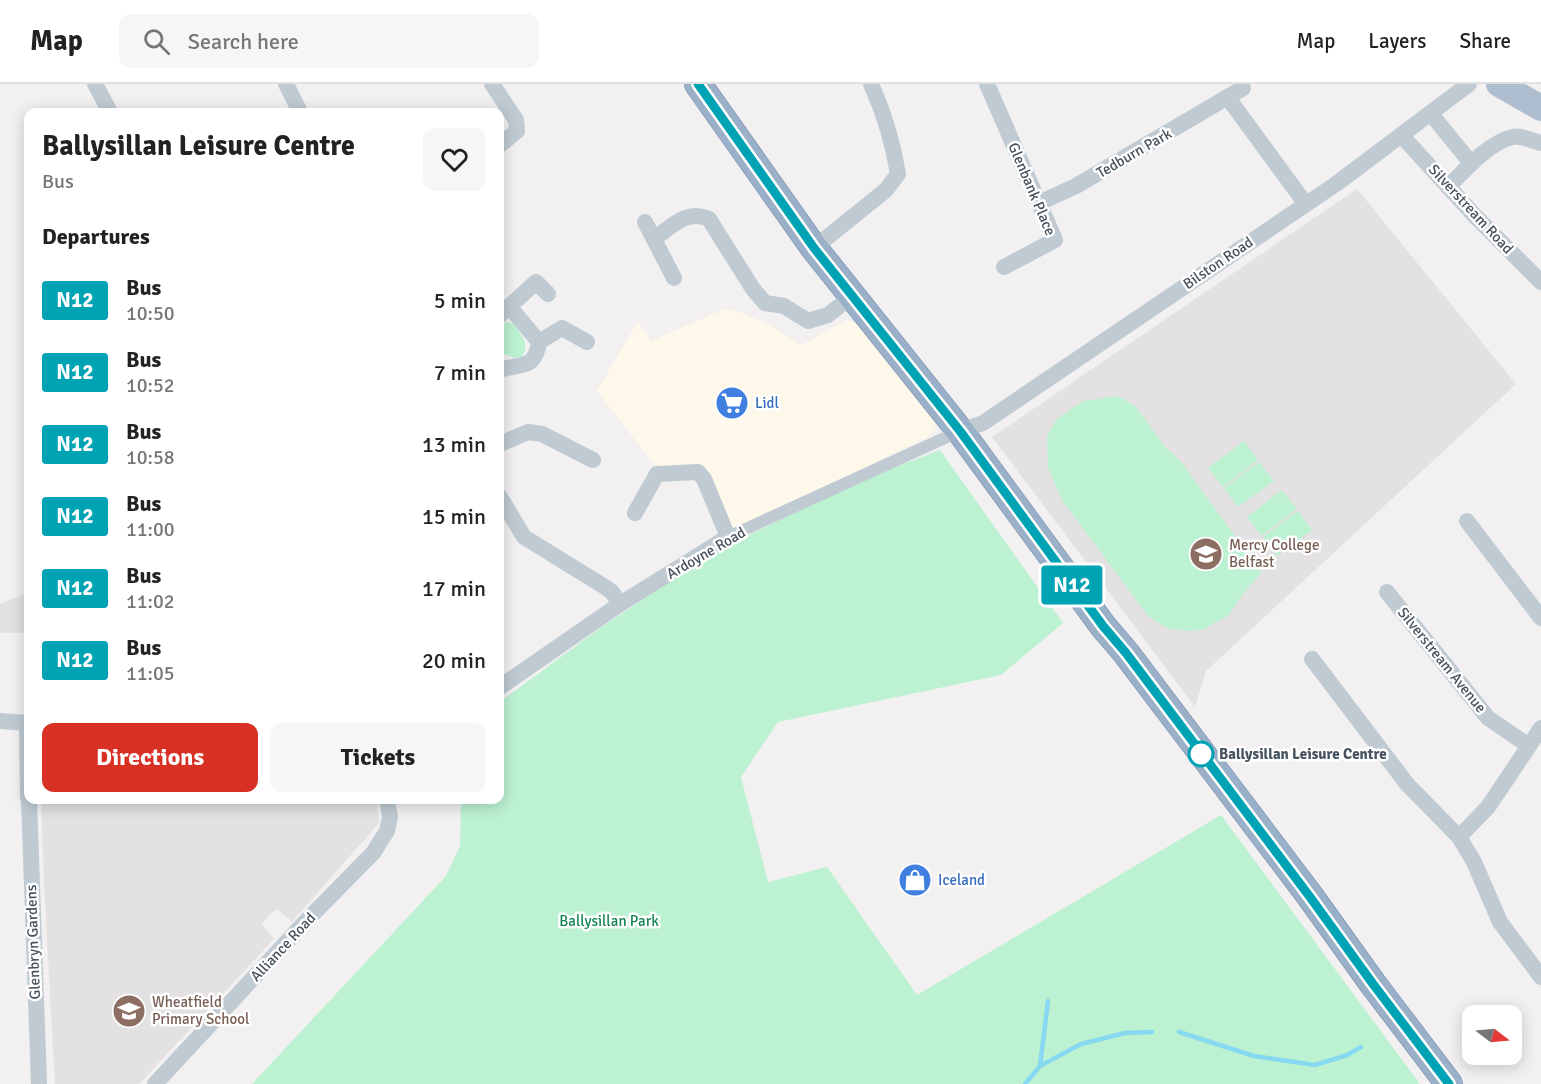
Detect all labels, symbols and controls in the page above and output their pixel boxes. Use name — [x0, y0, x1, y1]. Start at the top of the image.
search box — [119, 14, 539, 68]
text: Map — [30, 24, 83, 58]
icon: search — [140, 25, 173, 58]
text: Search here — [188, 28, 299, 55]
text: Map — [1297, 28, 1335, 54]
text: Layers — [1368, 28, 1426, 54]
text: Share — [1459, 28, 1511, 54]
street label: Tedburn Park — [1093, 124, 1175, 182]
button: heart — [423, 128, 486, 191]
text: Ballysillan Leisure Centre — [42, 129, 355, 163]
street label: Glenbank Place — [1004, 140, 1060, 238]
street label: Silverstream Road — [1425, 161, 1517, 258]
text: Bus — [42, 169, 74, 194]
text: Departures — [42, 223, 150, 250]
street label: Bilston Road — [1180, 233, 1256, 293]
text: Bus — [126, 274, 161, 301]
text: N12 — [56, 287, 94, 313]
text: 5 min — [434, 287, 486, 314]
text: 10:50 — [126, 301, 175, 326]
text: Bus — [126, 346, 161, 373]
text: N12 — [56, 359, 94, 385]
text: 7 min — [434, 359, 486, 386]
text: 10:52 — [126, 373, 175, 398]
supermarket icon: Lidl — [714, 385, 750, 421]
place label: Lidl — [755, 394, 779, 412]
text: Bus — [126, 418, 161, 445]
text: N12 — [56, 431, 94, 457]
text: 13 min — [422, 431, 486, 458]
text: 10:58 — [126, 445, 175, 470]
text: Bus — [126, 490, 161, 517]
text: N12 — [56, 503, 94, 529]
text: 15 min — [422, 503, 486, 530]
text: 11:00 — [126, 517, 175, 542]
street label: Ardoyne Road — [663, 523, 749, 583]
school or university icon: Mercy College Belfast — [1188, 536, 1224, 572]
place label: Mercy College Belfast — [1229, 536, 1319, 571]
text: Bus — [126, 562, 161, 589]
line badge: N12 — [1038, 566, 1106, 604]
text: N12 — [1053, 572, 1091, 598]
text: N12 — [56, 575, 94, 601]
text: 17 min — [422, 575, 486, 602]
text: 11:02 — [126, 589, 175, 614]
street label: Silverstream Avenue — [1394, 604, 1490, 716]
text: Bus — [126, 634, 161, 661]
text: N12 — [56, 647, 94, 673]
text: 20 min — [422, 647, 486, 674]
text: 11:05 — [126, 661, 175, 686]
button: Directions — [42, 723, 258, 792]
button: Tickets — [270, 723, 486, 792]
marker: Ballysillan Leisure Centre — [1188, 741, 1214, 767]
place label: Ballysillan Leisure Centre — [1219, 745, 1387, 763]
shop icon: Iceland — [897, 862, 933, 898]
place label: Iceland — [938, 871, 985, 889]
street label: Glenbryn Gardens — [22, 884, 44, 1000]
street label: Alliance Road — [247, 909, 319, 985]
park label: Ballysillan Park — [559, 912, 659, 930]
school or university icon: Wheatfield Primary School — [111, 993, 147, 1029]
place label: Wheatfield Primary School — [152, 993, 249, 1028]
north arrow — [1462, 1005, 1522, 1065]
map controls — [1462, 1005, 1522, 1065]

